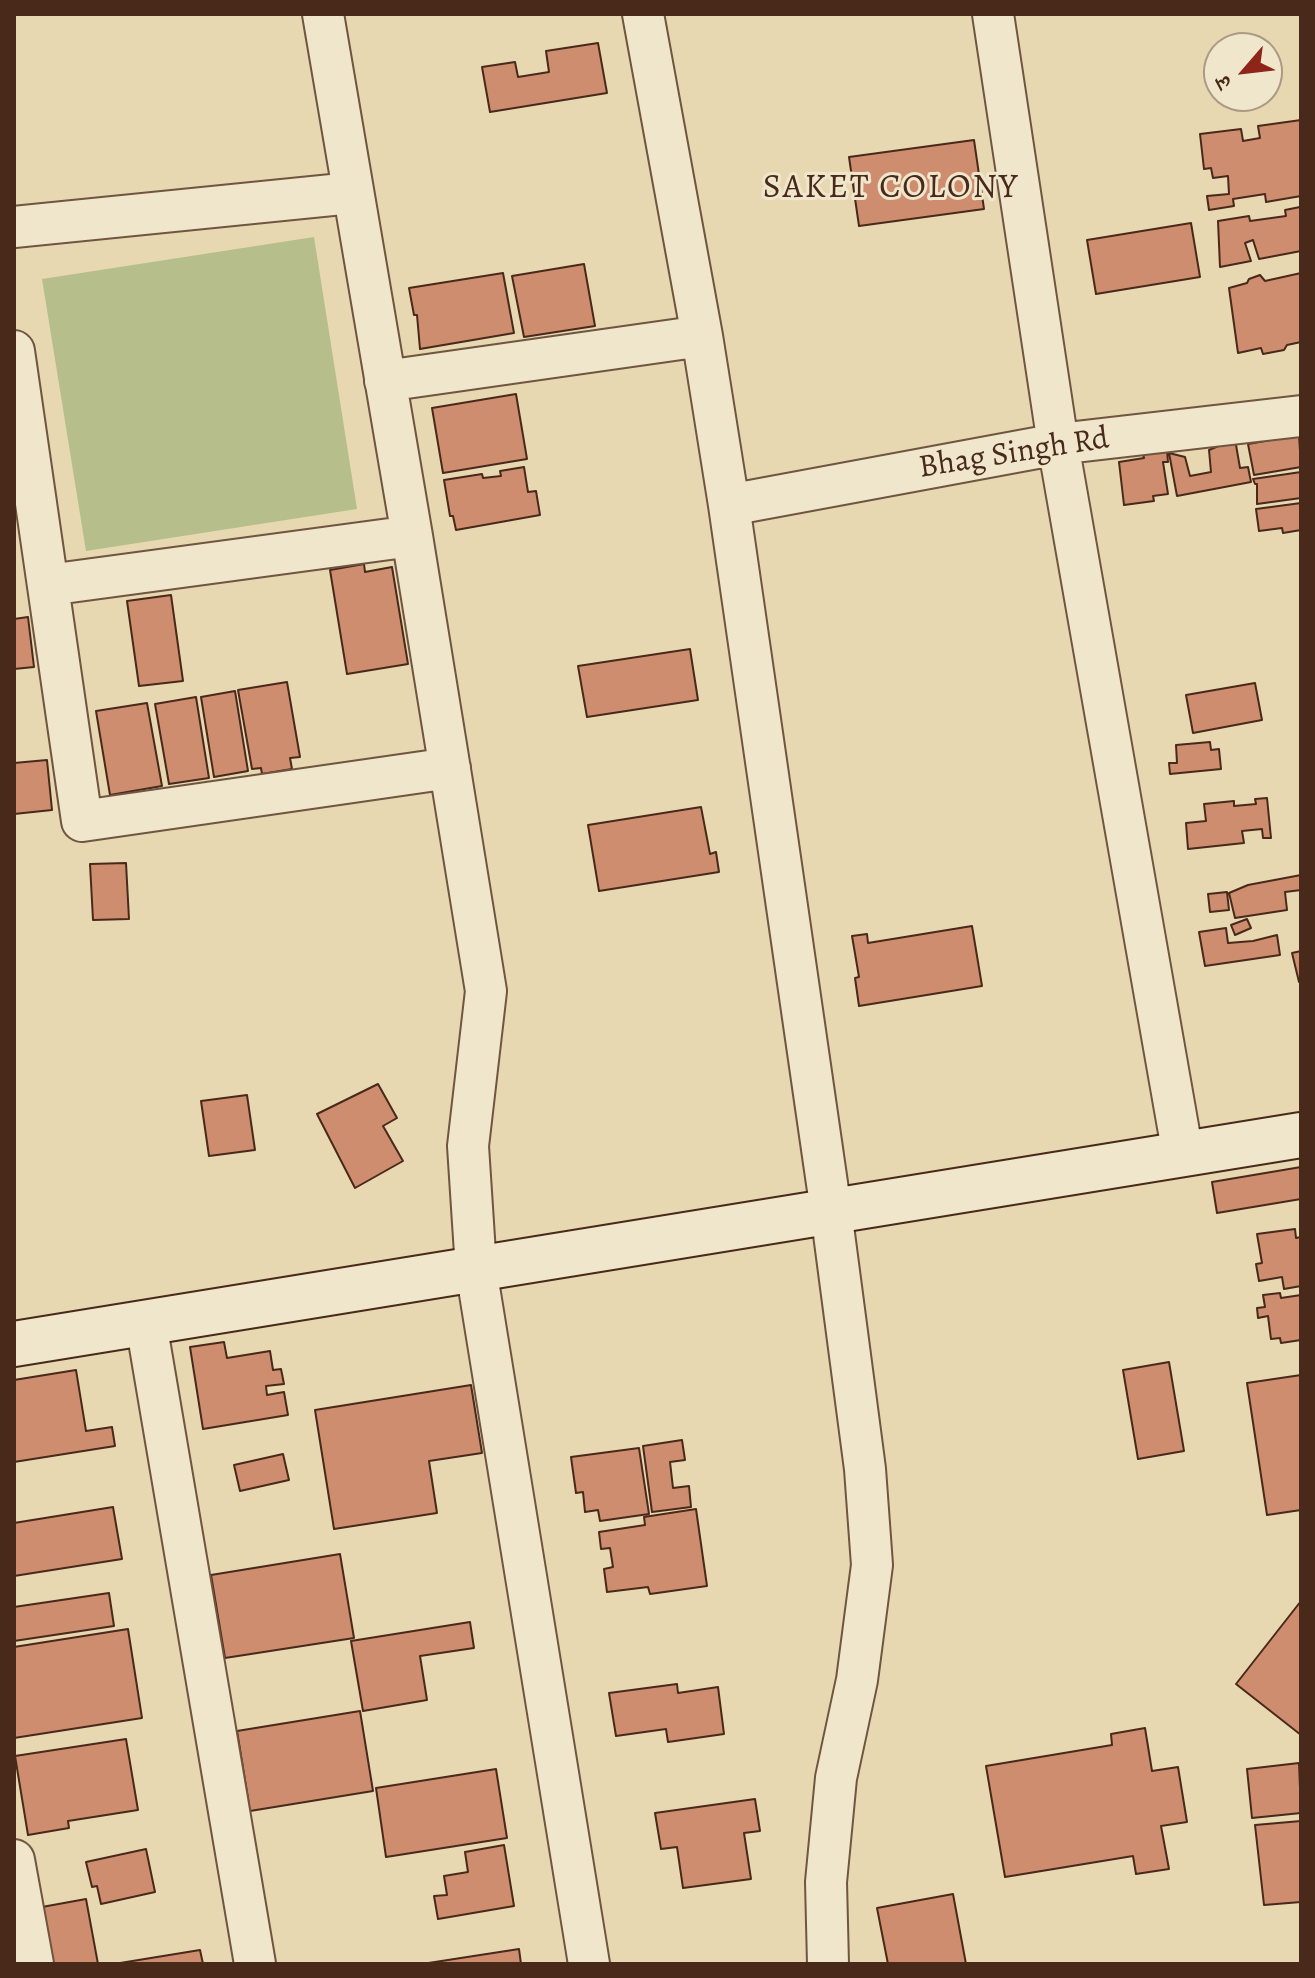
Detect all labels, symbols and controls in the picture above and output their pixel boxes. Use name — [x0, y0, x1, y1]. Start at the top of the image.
north arrow — [1203, 32, 1283, 112]
text: उ — [1208, 70, 1239, 94]
district label: SAKET COLONY — [763, 169, 1019, 209]
street label: Bhag Singh Rd — [916, 420, 1112, 488]

